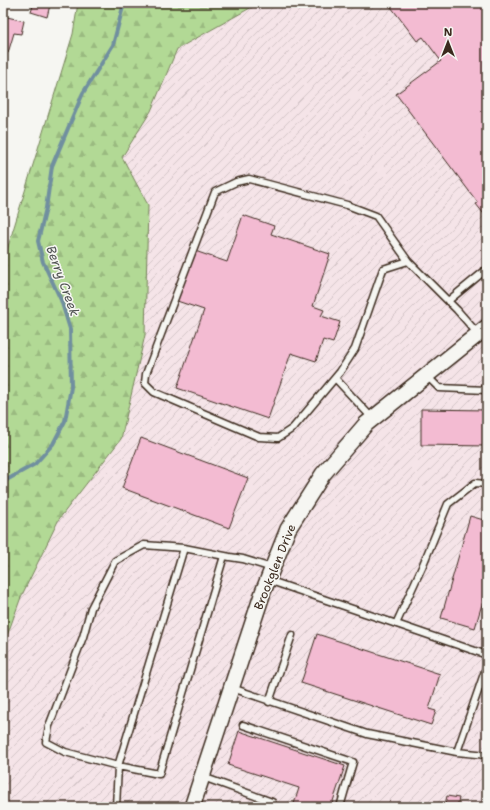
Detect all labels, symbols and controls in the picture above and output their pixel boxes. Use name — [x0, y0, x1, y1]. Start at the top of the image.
north arrow — [428, 22, 468, 62]
text: N — [444, 25, 453, 40]
water label: Berry Creek — [42, 243, 84, 319]
street label: Brookglen Drive — [250, 521, 300, 612]

